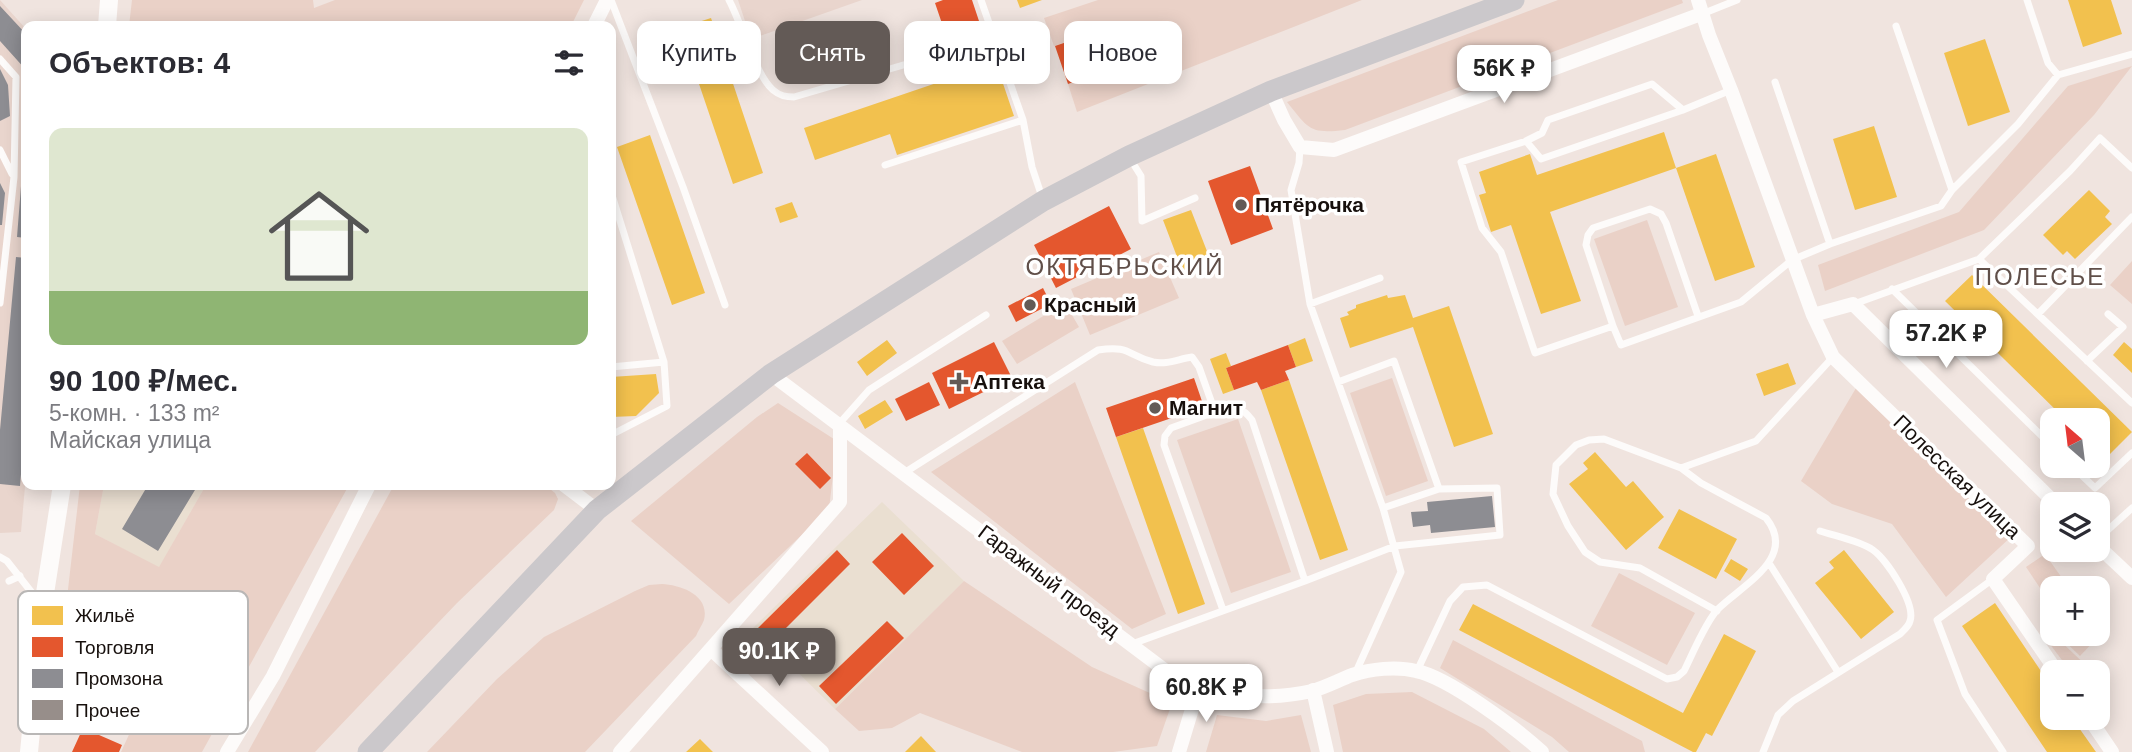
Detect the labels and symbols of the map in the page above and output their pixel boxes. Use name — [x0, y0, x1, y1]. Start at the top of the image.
pin: 56K ₽ — [1455, 46, 1553, 105]
place label: Пятёрочка — [1255, 193, 1364, 216]
marker: Пятёрочка — [1233, 197, 1249, 213]
district label: ОКТЯБРЬСКИЙ — [1026, 253, 1224, 280]
district label: ПОЛЕСЬЕ — [1975, 263, 2105, 290]
place label: Красный — [1044, 293, 1137, 316]
marker: Красный — [1022, 297, 1038, 313]
pin: 57.2K ₽ — [1881, 310, 2011, 370]
place label: Аптека — [973, 370, 1045, 393]
marker: Аптека — [951, 374, 967, 390]
place label: Магнит — [1169, 396, 1243, 419]
marker: Магнит — [1147, 400, 1163, 416]
north arrow — [2040, 408, 2110, 478]
street label: Полесская улица — [1889, 410, 2026, 543]
street label: Гаражный проезд — [974, 520, 1124, 641]
legend — [18, 591, 248, 734]
text: Жильё — [75, 605, 135, 626]
pin: 90.1K ₽ — [714, 628, 844, 688]
text: Торговля — [75, 637, 154, 658]
pin: 60.8K ₽ — [1141, 664, 1271, 724]
text: Промзона — [75, 668, 163, 689]
text: Прочее — [75, 700, 140, 721]

